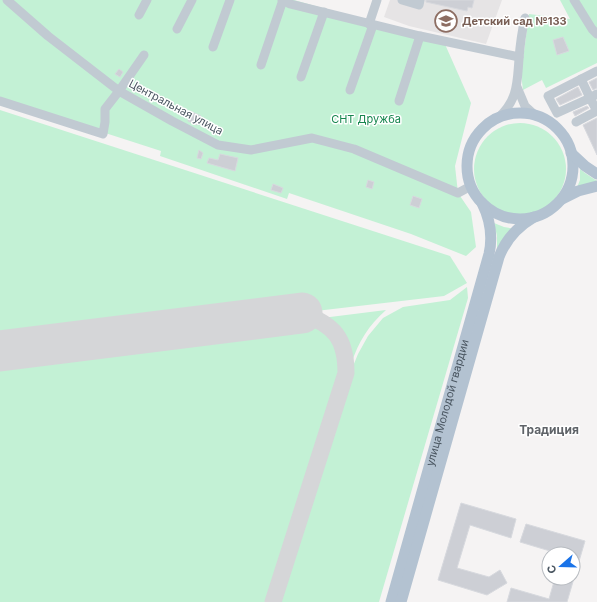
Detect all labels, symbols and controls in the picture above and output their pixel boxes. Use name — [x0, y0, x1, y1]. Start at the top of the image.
school or university icon: Детский сад №133 — [433, 8, 459, 34]
place label: Детский сад №133 — [462, 14, 567, 28]
street label: Центральная улица — [126, 76, 226, 138]
park label: СНТ Дружба — [331, 112, 401, 126]
street label: улица Молодой гвардии — [423, 338, 472, 468]
district label: Традиция — [519, 422, 579, 437]
north arrow — [541, 546, 581, 586]
text: С — [544, 563, 560, 576]

